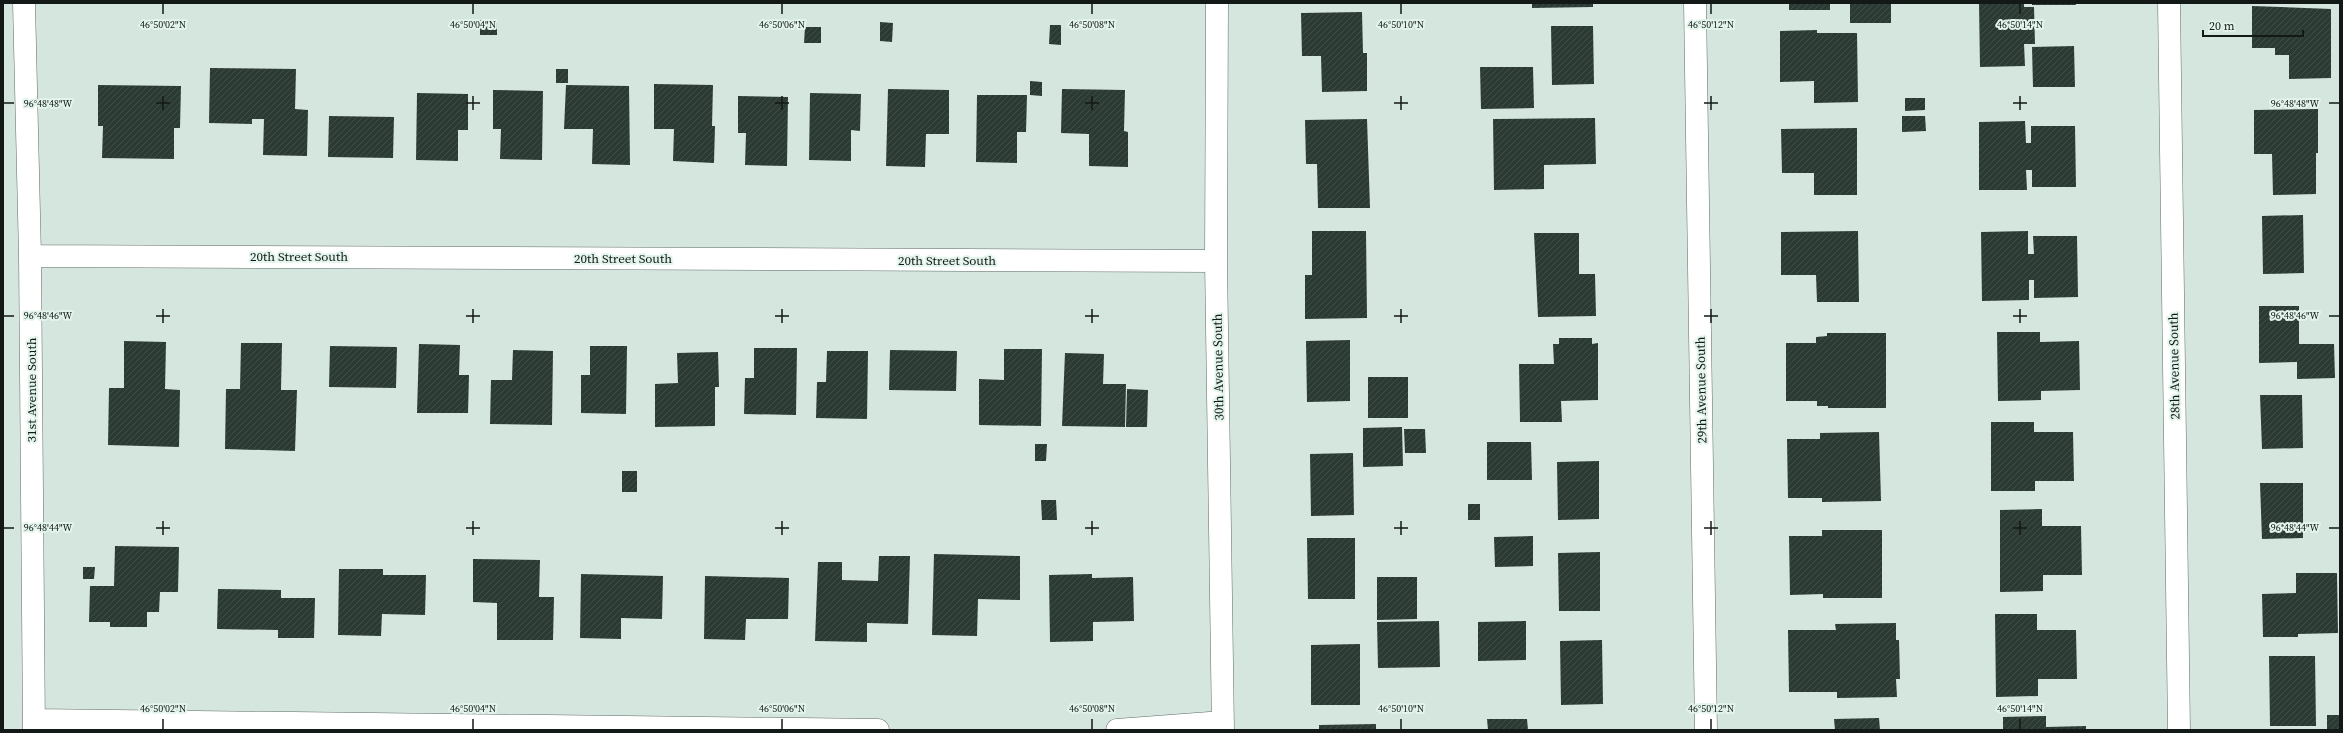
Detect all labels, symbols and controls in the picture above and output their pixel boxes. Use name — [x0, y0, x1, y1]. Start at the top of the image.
scale bar — [2203, 12, 2303, 38]
text: 46°50'02"N — [140, 18, 186, 31]
text: 46°50'04"N — [450, 18, 496, 31]
text: 46°50'06"N — [759, 18, 805, 31]
text: 46°50'08"N — [1069, 18, 1115, 31]
text: 46°50'10"N — [1378, 18, 1424, 31]
text: 46°50'12"N — [1688, 18, 1734, 31]
text: 46°50'14"N — [1997, 18, 2043, 31]
text: 20 m — [2209, 18, 2235, 34]
text: 96°48'48"W — [24, 97, 73, 110]
text: 96°48'48"W — [2271, 97, 2320, 110]
street label: 20th Street South — [250, 248, 348, 265]
street label: 20th Street South — [574, 250, 672, 267]
street label: 20th Street South — [898, 252, 996, 269]
text: 96°48'46"W — [24, 309, 73, 322]
text: 96°48'46"W — [2271, 309, 2320, 322]
street label: 28th Avenue South — [2165, 312, 2183, 420]
street label: 30th Avenue South — [1209, 313, 1227, 421]
street label: 29th Avenue South — [1692, 336, 1710, 444]
street label: 31st Avenue South — [23, 337, 40, 442]
text: 96°48'44"W — [24, 521, 73, 534]
text: 96°48'44"W — [2271, 521, 2320, 534]
text: 46°50'02"N — [140, 702, 186, 715]
text: 46°50'04"N — [450, 702, 496, 715]
text: 46°50'06"N — [759, 702, 805, 715]
text: 46°50'08"N — [1069, 702, 1115, 715]
text: 46°50'10"N — [1378, 702, 1424, 715]
text: 46°50'12"N — [1688, 702, 1734, 715]
text: 46°50'14"N — [1997, 702, 2043, 715]

